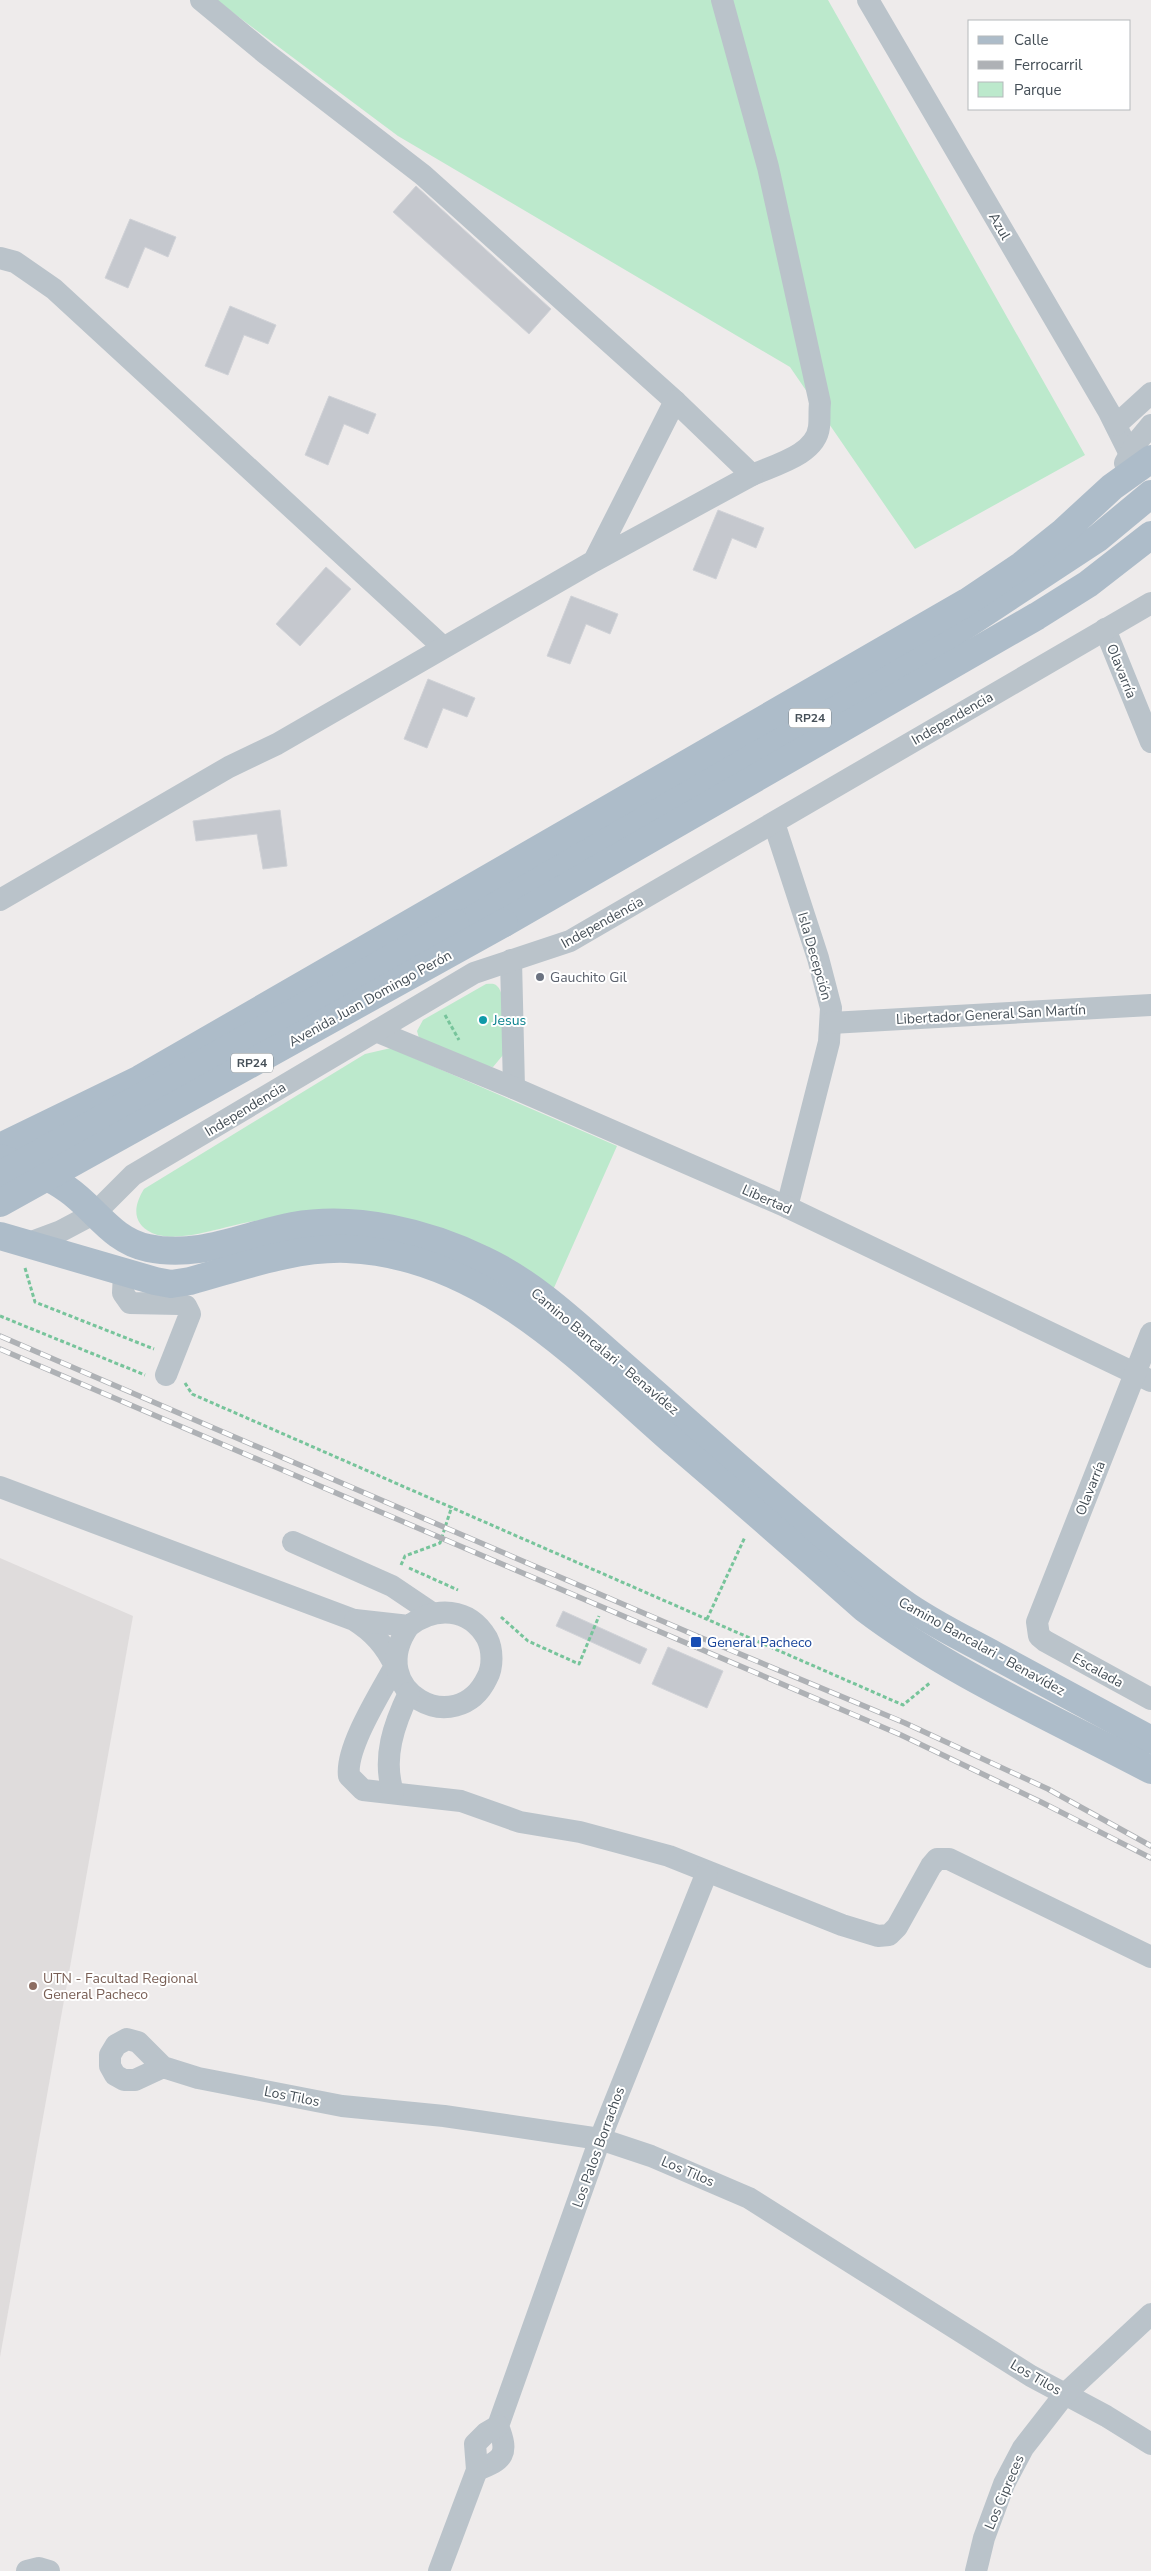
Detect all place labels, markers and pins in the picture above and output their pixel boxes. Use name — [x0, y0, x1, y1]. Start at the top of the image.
place label: Gauchito Gil — [550, 968, 628, 987]
marker: Gauchito Gil — [534, 971, 546, 983]
place label: Jesus — [492, 1011, 527, 1030]
marker: Jesus — [477, 1014, 489, 1026]
place label: General Pacheco — [707, 1633, 812, 1652]
marker: General Pacheco — [689, 1635, 703, 1649]
place label: UTN - Facultad Regional General Pacheco — [43, 1969, 199, 2004]
marker: UTN - Facultad Regional General Pacheco — [27, 1980, 39, 1992]

